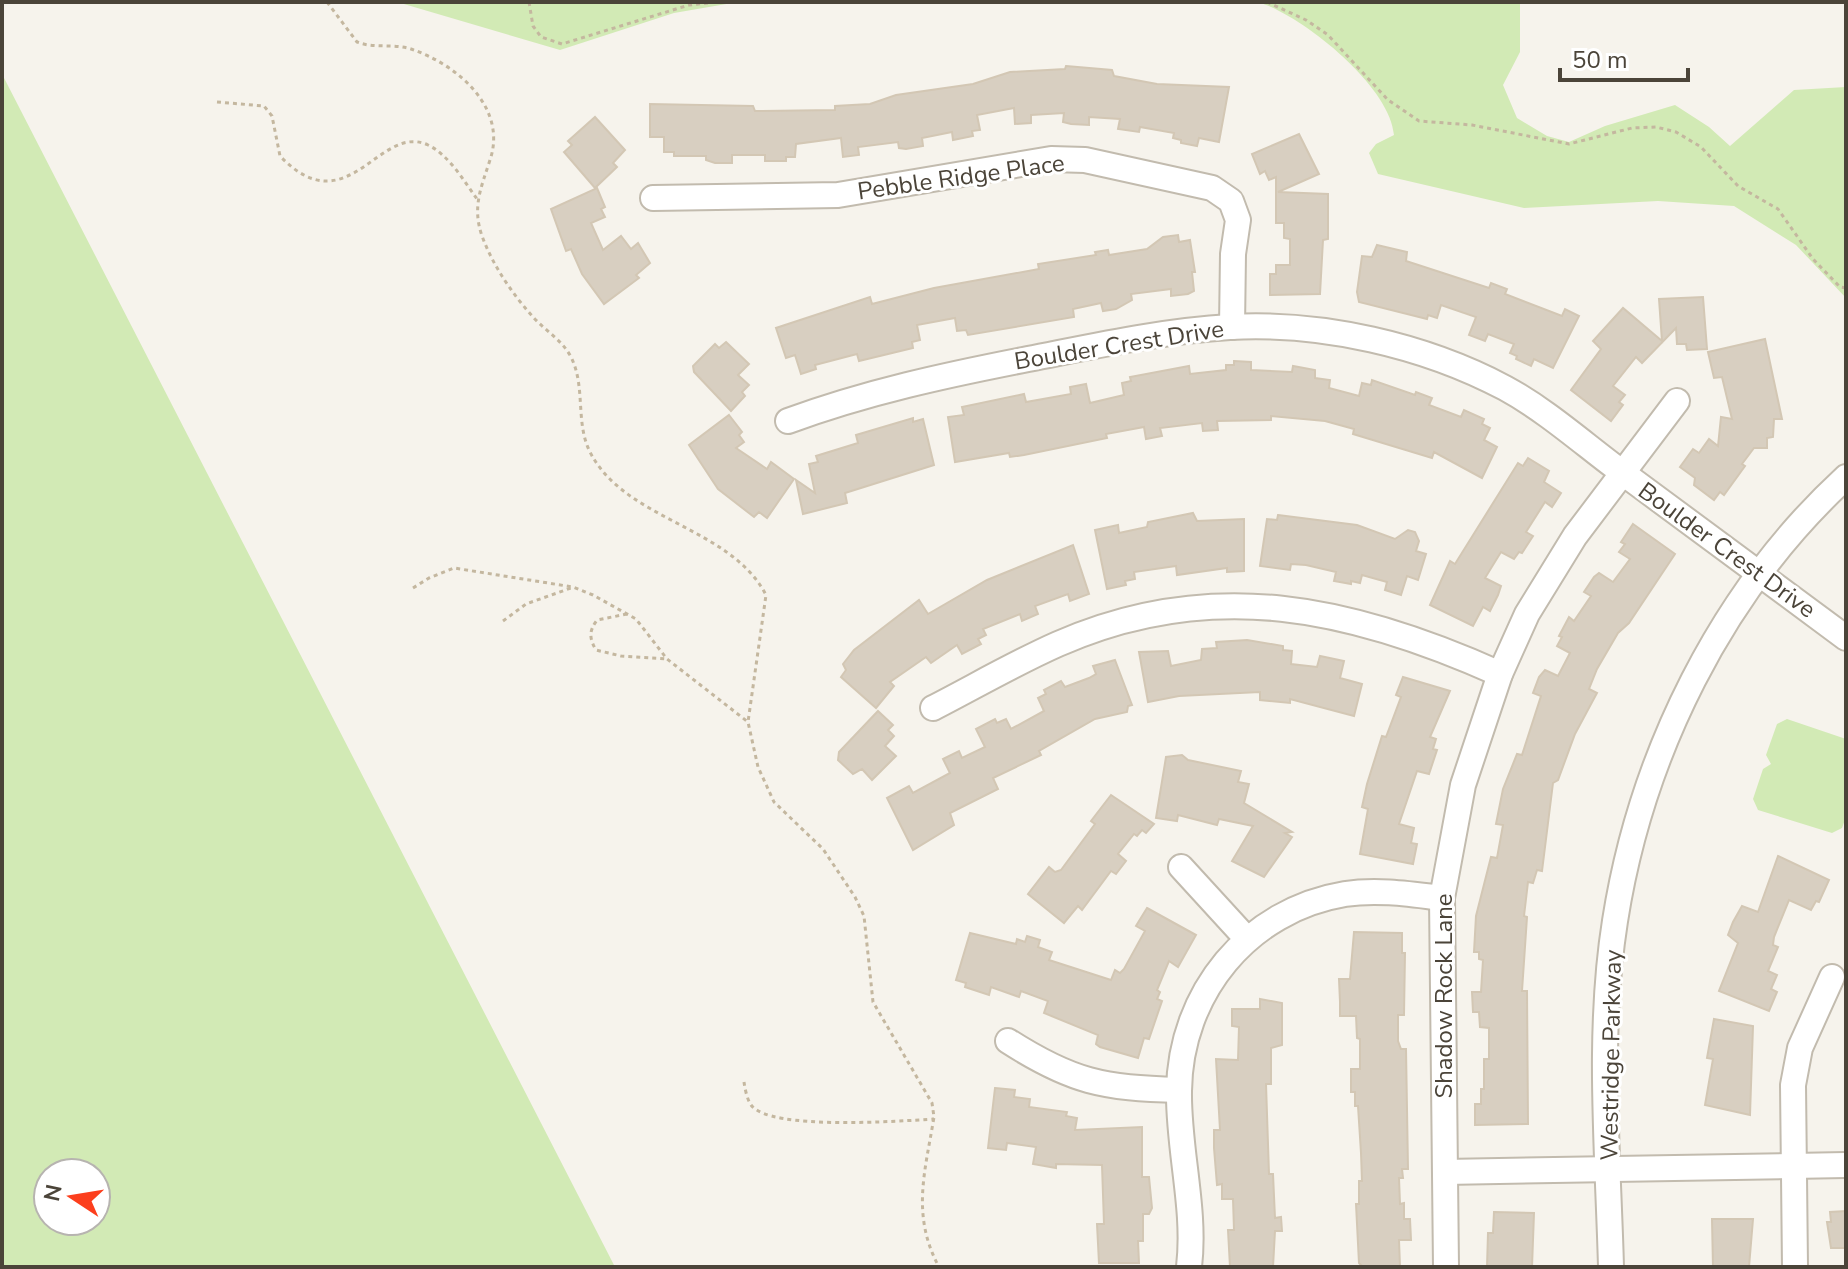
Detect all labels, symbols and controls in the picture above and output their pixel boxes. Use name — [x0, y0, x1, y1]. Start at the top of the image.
scale bar — [1560, 32, 1688, 82]
text: 50 m — [1572, 44, 1628, 76]
street label: Pebble Ridge Place — [855, 147, 1067, 207]
street label: Boulder Crest Drive — [1012, 313, 1226, 377]
street label: Boulder Crest Drive — [1632, 475, 1822, 625]
street label: Shadow Rock Lane — [1428, 893, 1460, 1099]
street label: Westridge Parkway — [1593, 948, 1629, 1161]
north arrow — [32, 1157, 112, 1237]
text: N — [37, 1182, 70, 1204]

